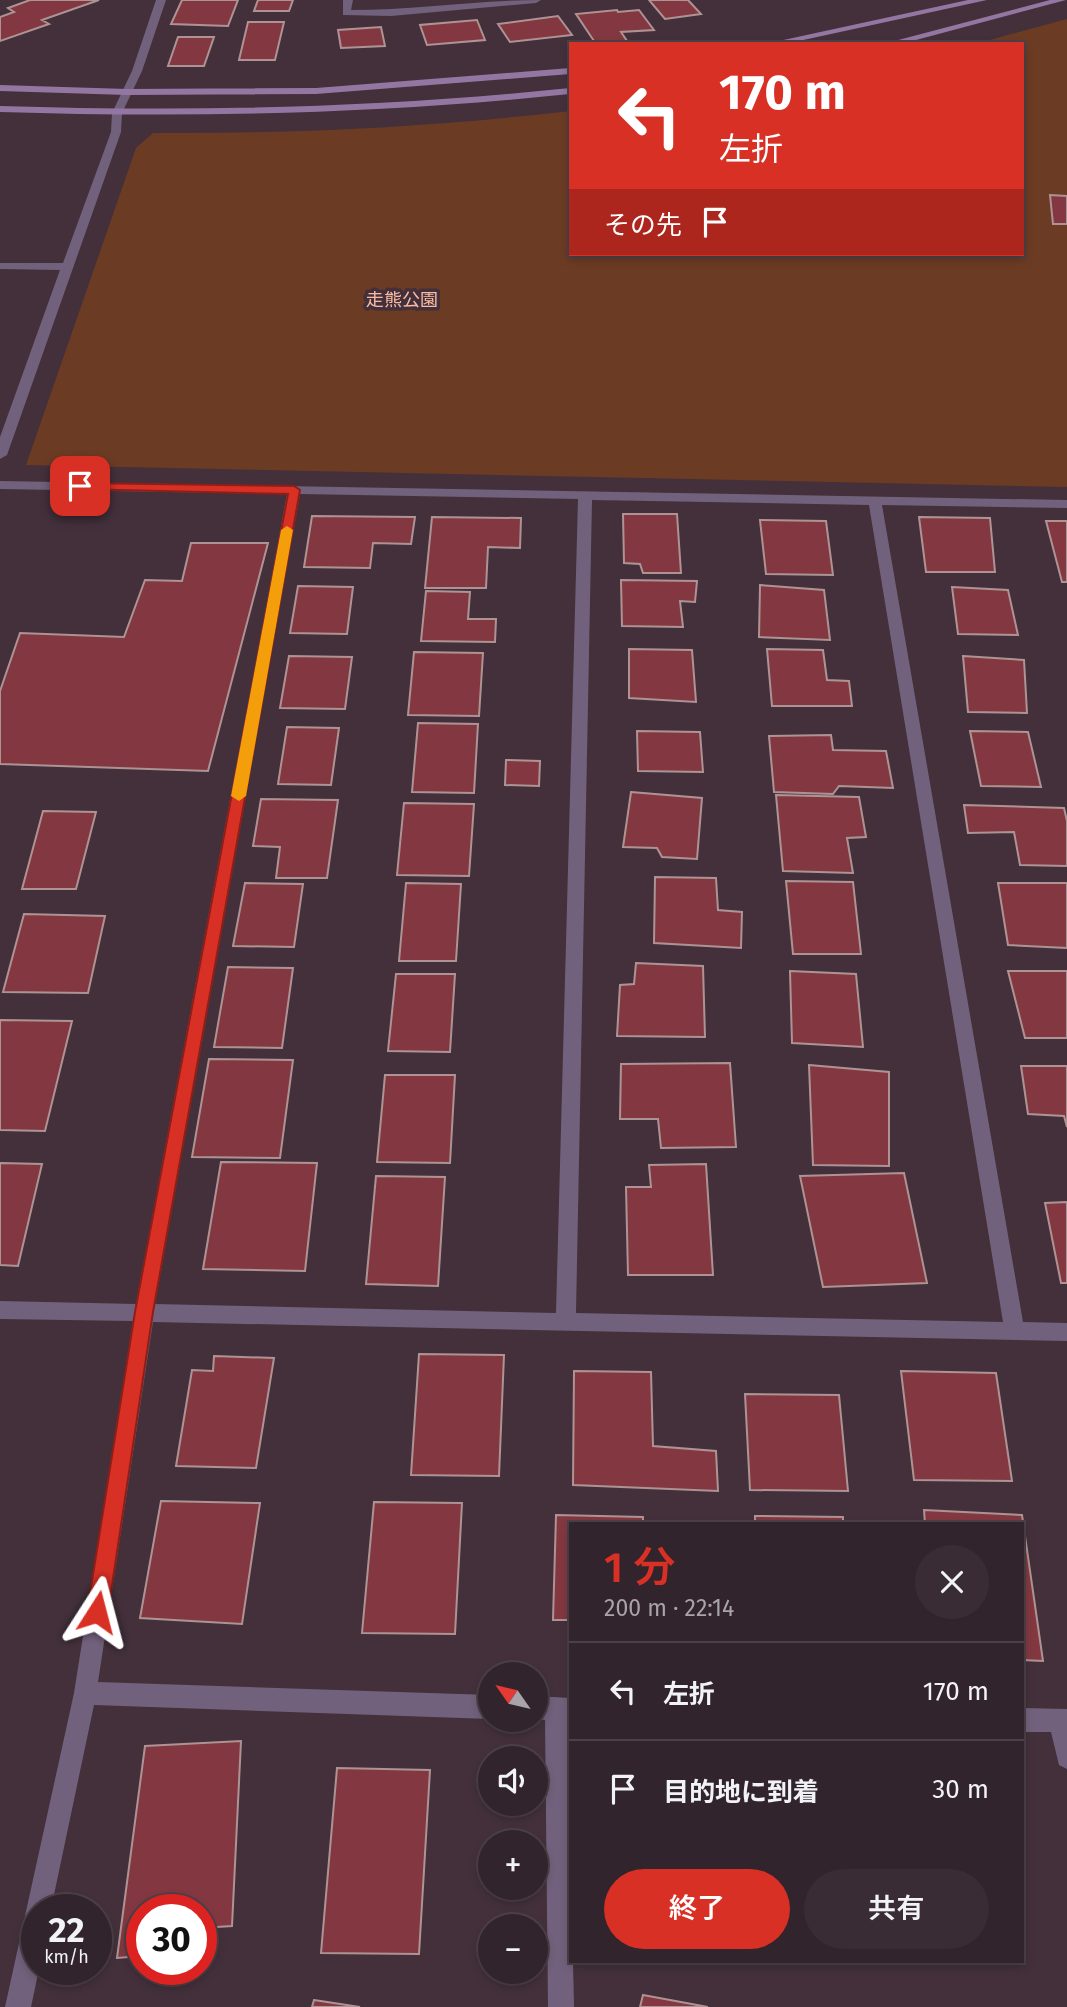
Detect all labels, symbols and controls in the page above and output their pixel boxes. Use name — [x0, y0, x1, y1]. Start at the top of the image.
text: 170 m — [719, 63, 846, 122]
icon: left — [604, 70, 695, 161]
text: 左折 — [719, 130, 783, 168]
icon: arrive — [696, 203, 734, 241]
text: その先 — [604, 210, 682, 241]
park label: 走熊公園 — [366, 289, 438, 311]
pin — [50, 456, 110, 516]
icon: arrive — [61, 467, 99, 505]
text: 1 分 — [604, 1543, 675, 1593]
button: close — [915, 1545, 989, 1619]
position arrow — [60, 1575, 134, 1649]
text: 200 m · 22:14 — [604, 1594, 734, 1622]
north arrow — [478, 1662, 548, 1732]
map controls — [478, 1662, 548, 1984]
icon: left — [604, 1672, 642, 1710]
text: 170 m — [923, 1676, 989, 1707]
text: 左折 — [663, 1679, 715, 1710]
button: sound — [478, 1746, 548, 1816]
icon: arrive — [604, 1770, 642, 1808]
text: 30 m — [932, 1774, 989, 1805]
text: 目的地に到着 — [663, 1777, 819, 1808]
button: + — [478, 1830, 548, 1900]
button: 終了 — [604, 1869, 790, 1949]
button: 共有 — [804, 1869, 989, 1949]
speed limit sign: 30 — [126, 1894, 217, 1985]
text: 22 — [48, 1909, 85, 1951]
button: − — [478, 1914, 548, 1984]
text: km/h — [44, 1946, 89, 1968]

